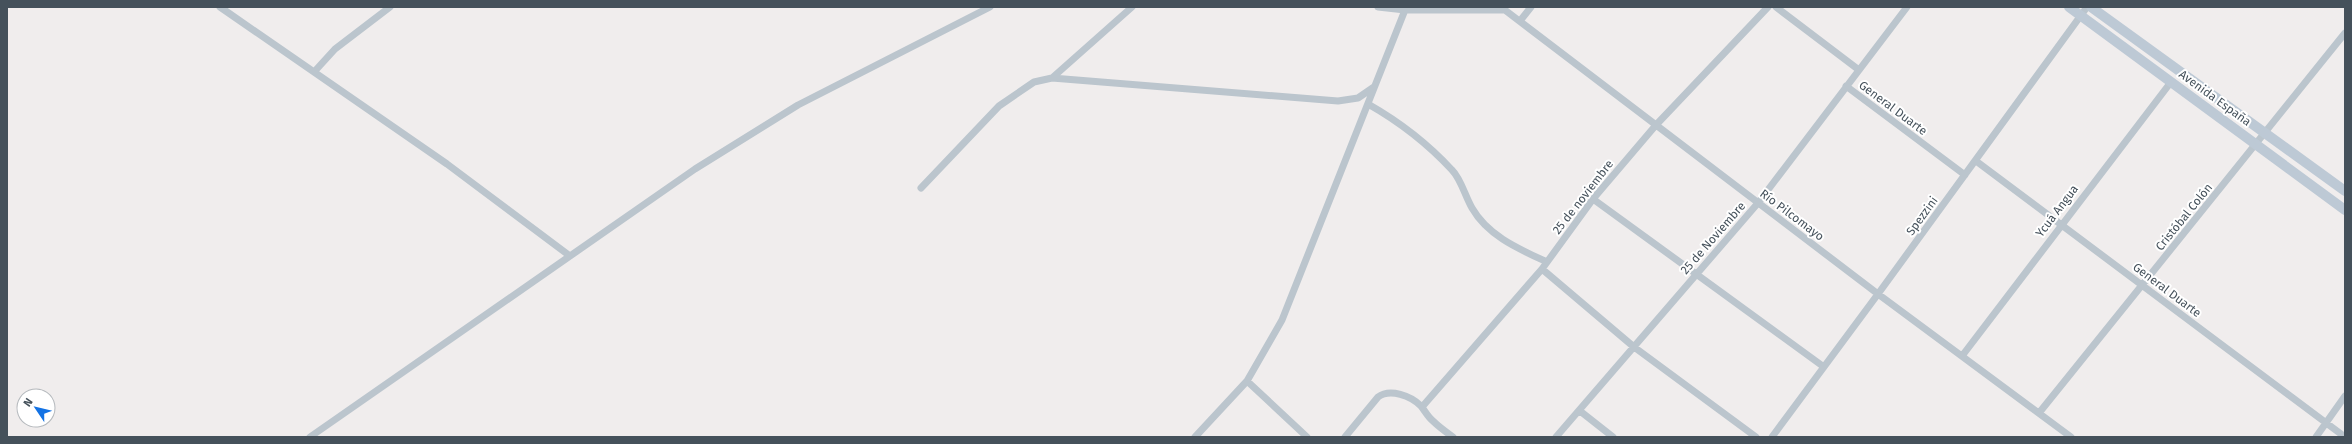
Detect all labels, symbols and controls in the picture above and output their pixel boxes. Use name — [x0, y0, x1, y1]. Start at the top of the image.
street label: Avenida España — [2176, 67, 2254, 129]
street label: General Duarte — [1856, 78, 1930, 138]
street label: 25 de noviembre — [1550, 157, 1616, 237]
street label: Cristóbal Colón — [2153, 181, 2215, 253]
street label: Ycuá Angua — [2033, 182, 2081, 240]
street label: Río Pilcomayo — [1757, 186, 1827, 244]
street label: Spezzini — [1903, 194, 1941, 238]
street label: 25 de Noviembre — [1678, 199, 1748, 277]
street label: General Duarte — [2130, 260, 2204, 320]
north arrow — [16, 388, 56, 428]
text: N — [21, 396, 36, 409]

